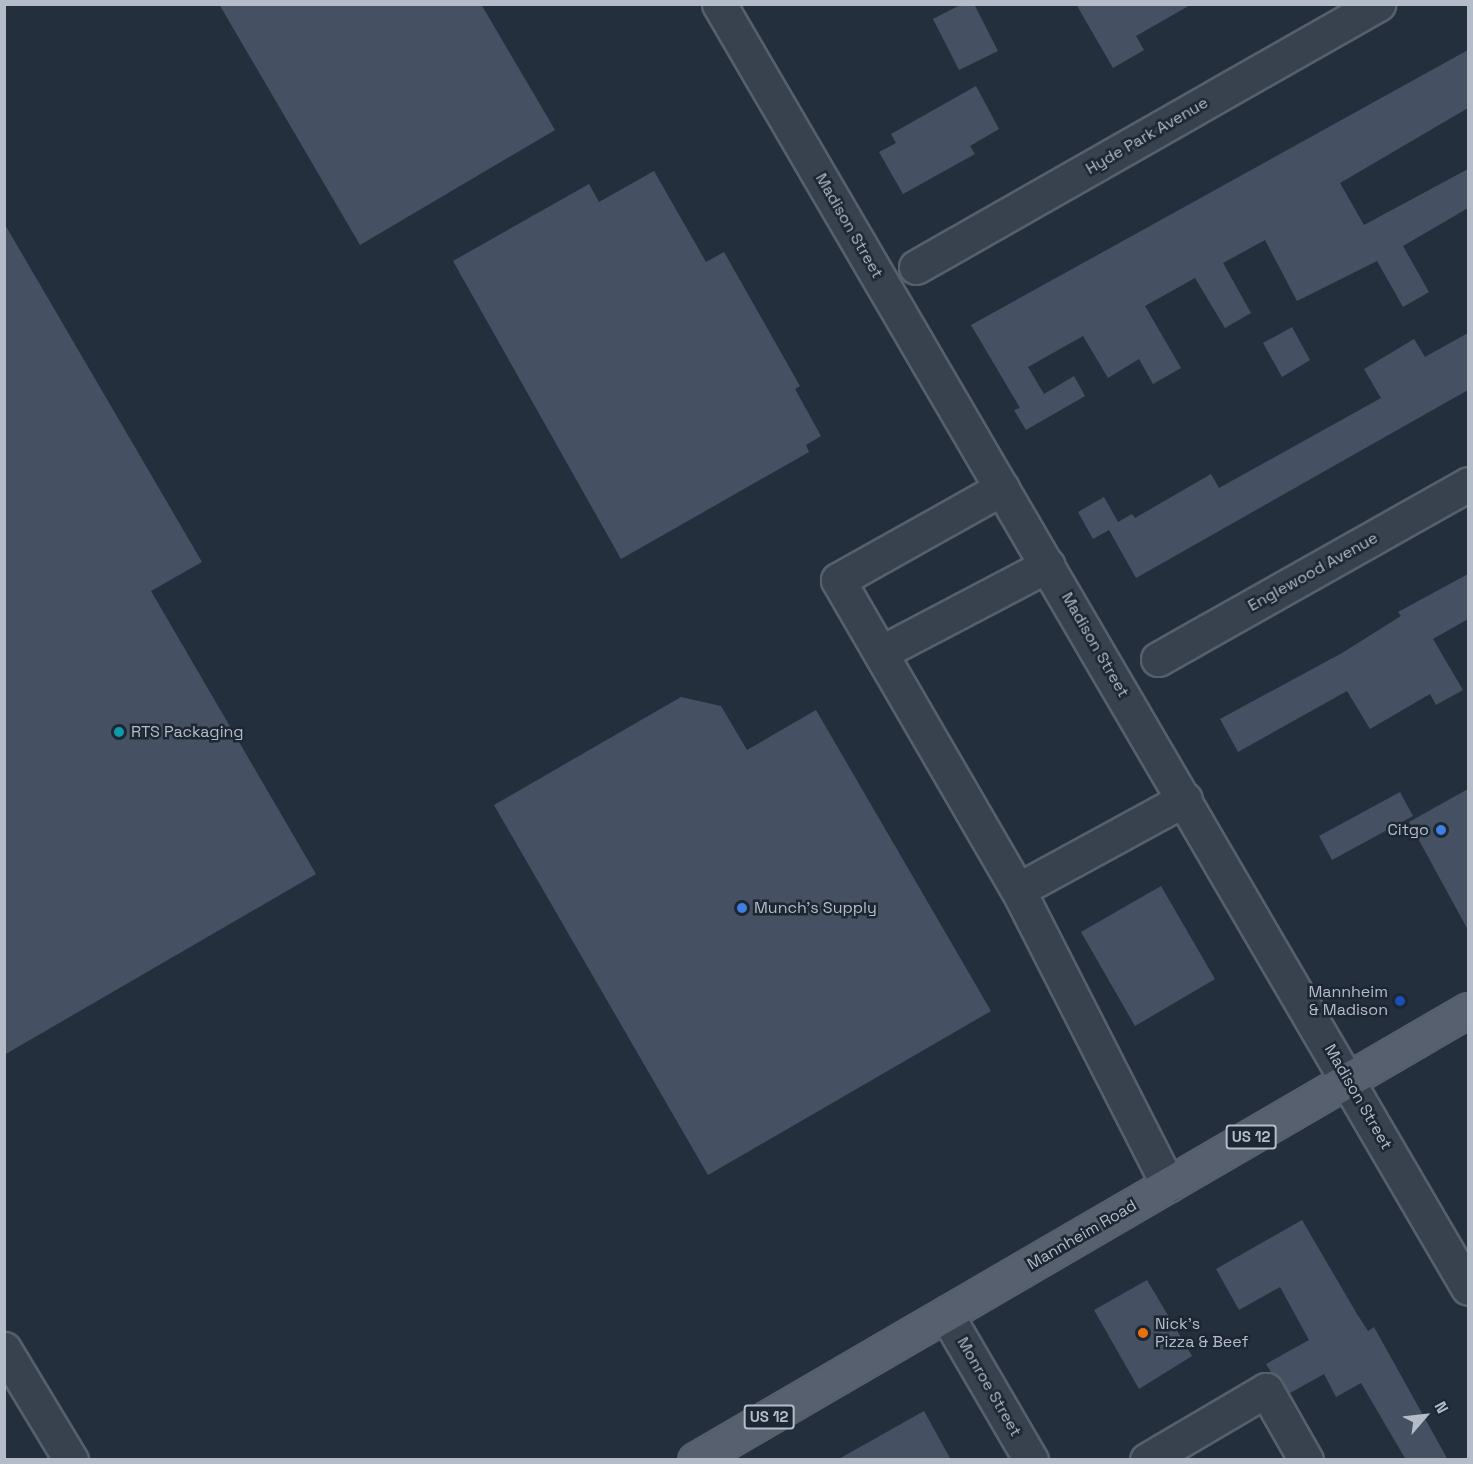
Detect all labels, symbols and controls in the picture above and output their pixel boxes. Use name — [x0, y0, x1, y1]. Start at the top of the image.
street label: Hyde Park Avenue — [1082, 93, 1212, 179]
street label: Madison Street — [811, 170, 887, 282]
street label: Englewood Avenue — [1245, 528, 1381, 616]
street label: Madison Street — [1057, 589, 1133, 701]
place label: RTS Packaging — [131, 722, 244, 742]
marker: RTS Packaging — [112, 725, 126, 739]
place label: Citgo — [1388, 820, 1429, 840]
marker: Citgo — [1434, 823, 1448, 837]
place label: Munch's Supply — [754, 898, 877, 918]
marker: Munch's Supply — [735, 901, 749, 915]
place label: Mannheim & Madison — [1308, 982, 1388, 1020]
marker: Mannheim & Madison — [1393, 994, 1407, 1008]
street label: Madison Street — [1320, 1041, 1396, 1153]
road number: US 12 — [1226, 1125, 1276, 1149]
street label: Mannheim Road — [1024, 1196, 1140, 1274]
place label: Nick's Pizza & Beef — [1155, 1314, 1249, 1352]
marker: Nick's Pizza & Beef — [1136, 1326, 1150, 1340]
street label: Monroe Street — [953, 1334, 1025, 1440]
north arrow — [1395, 1386, 1455, 1446]
text: N — [1430, 1398, 1453, 1417]
road number: US 12 — [744, 1405, 794, 1429]

